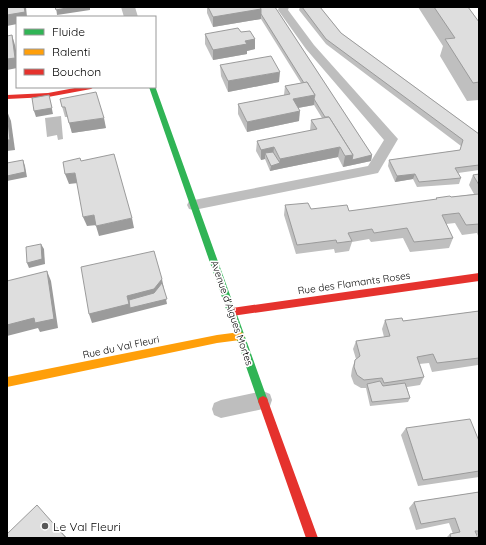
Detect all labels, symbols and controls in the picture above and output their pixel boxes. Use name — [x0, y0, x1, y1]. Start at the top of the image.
legend — [16, 16, 156, 88]
text: Fluide — [52, 24, 85, 39]
text: Ralenti — [52, 44, 90, 59]
text: Bouchon — [52, 64, 101, 79]
street label: Avenue d'Aigues Mortes — [208, 259, 256, 368]
street label: Rue des Flamants Roses — [297, 269, 411, 297]
street label: Rue du Val Fleuri — [81, 333, 161, 361]
place label: Le Val Fleuri — [53, 519, 121, 534]
marker: Le Val Fleuri — [40, 521, 50, 531]

